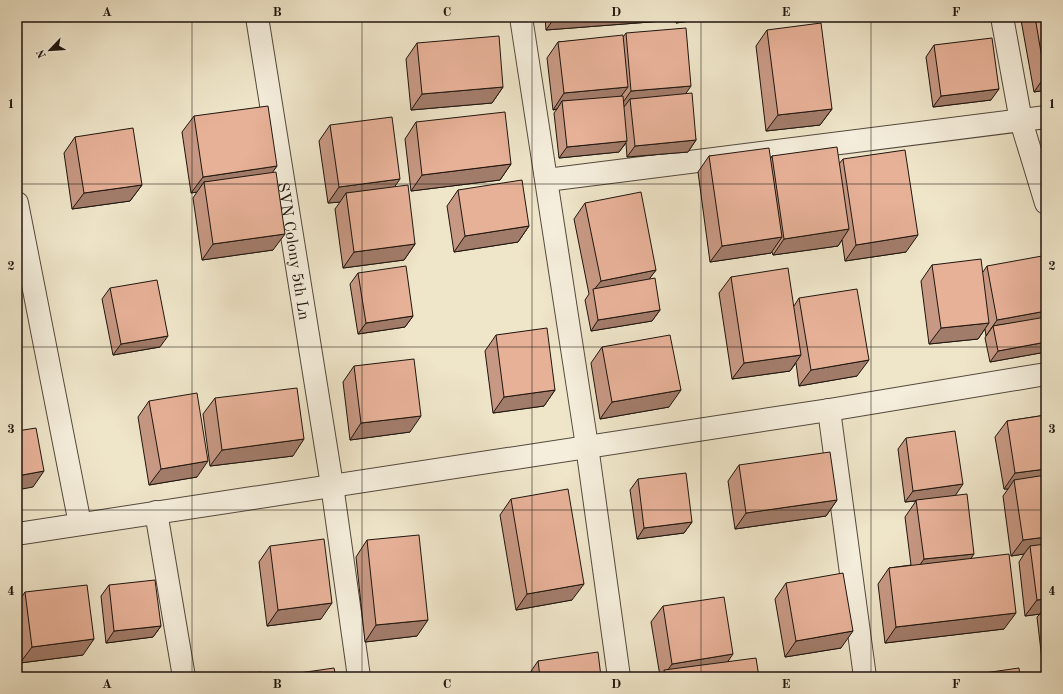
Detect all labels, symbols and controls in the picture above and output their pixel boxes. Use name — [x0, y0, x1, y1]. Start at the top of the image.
text: A — [102, 6, 112, 19]
text: B — [272, 6, 282, 19]
text: C — [443, 6, 451, 19]
text: D — [611, 6, 621, 19]
text: E — [782, 6, 791, 19]
text: F — [952, 6, 961, 19]
north arrow — [30, 30, 70, 70]
text: N — [35, 47, 49, 60]
text: 1 — [7, 98, 15, 111]
text: 1 — [1048, 98, 1056, 111]
street label: SVN Colony 5th Ln — [274, 181, 311, 322]
text: 2 — [7, 260, 15, 273]
text: 2 — [1048, 260, 1056, 273]
text: 3 — [7, 423, 15, 436]
text: 3 — [1048, 423, 1056, 436]
text: 4 — [7, 585, 15, 598]
text: 4 — [1048, 585, 1056, 598]
text: A — [102, 678, 112, 691]
text: B — [272, 678, 282, 691]
text: C — [443, 678, 451, 691]
text: D — [611, 678, 621, 691]
text: E — [782, 678, 791, 691]
text: F — [952, 678, 961, 691]

